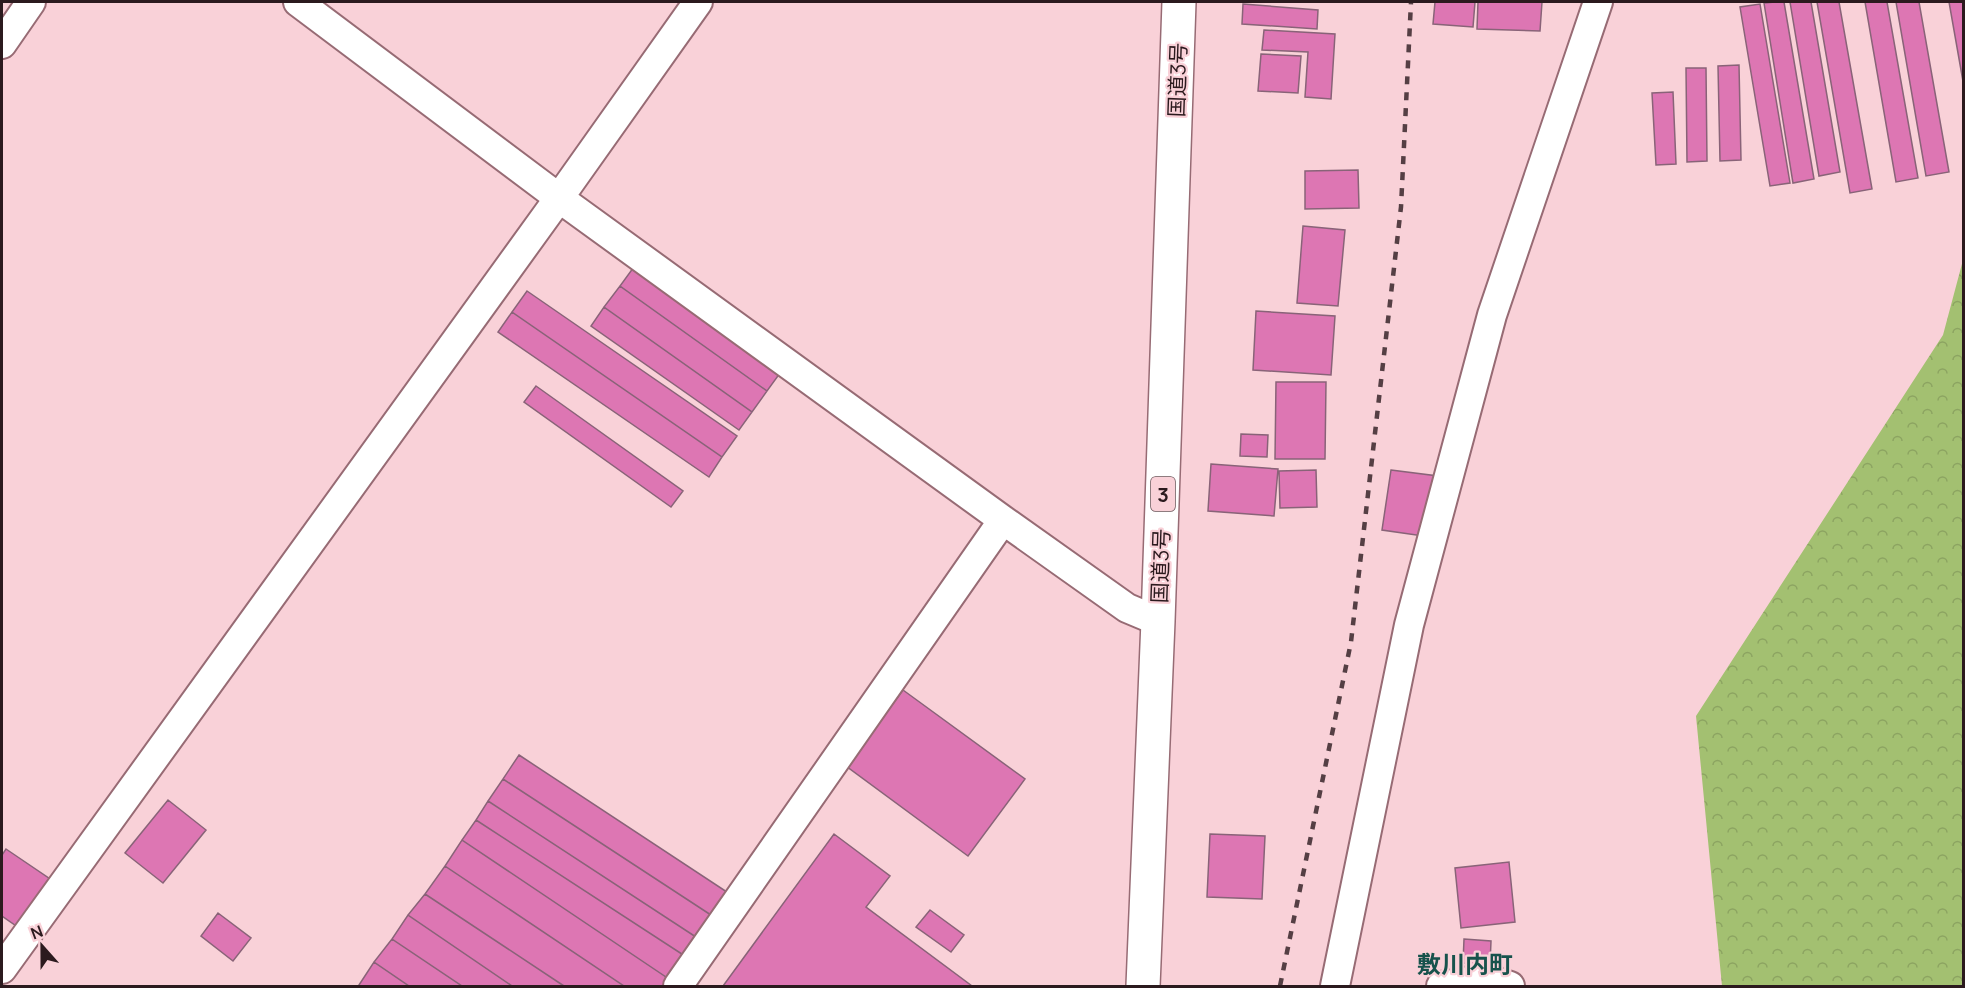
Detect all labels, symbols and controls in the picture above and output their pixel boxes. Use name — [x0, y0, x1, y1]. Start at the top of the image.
street label: 国道3号 — [1162, 42, 1192, 118]
road number: 3 — [1151, 477, 1175, 511]
street label: 国道3号 — [1145, 528, 1175, 604]
north arrow — [12, 916, 72, 976]
text: N — [27, 920, 46, 944]
district label: 敷川内町 — [1417, 947, 1513, 980]

